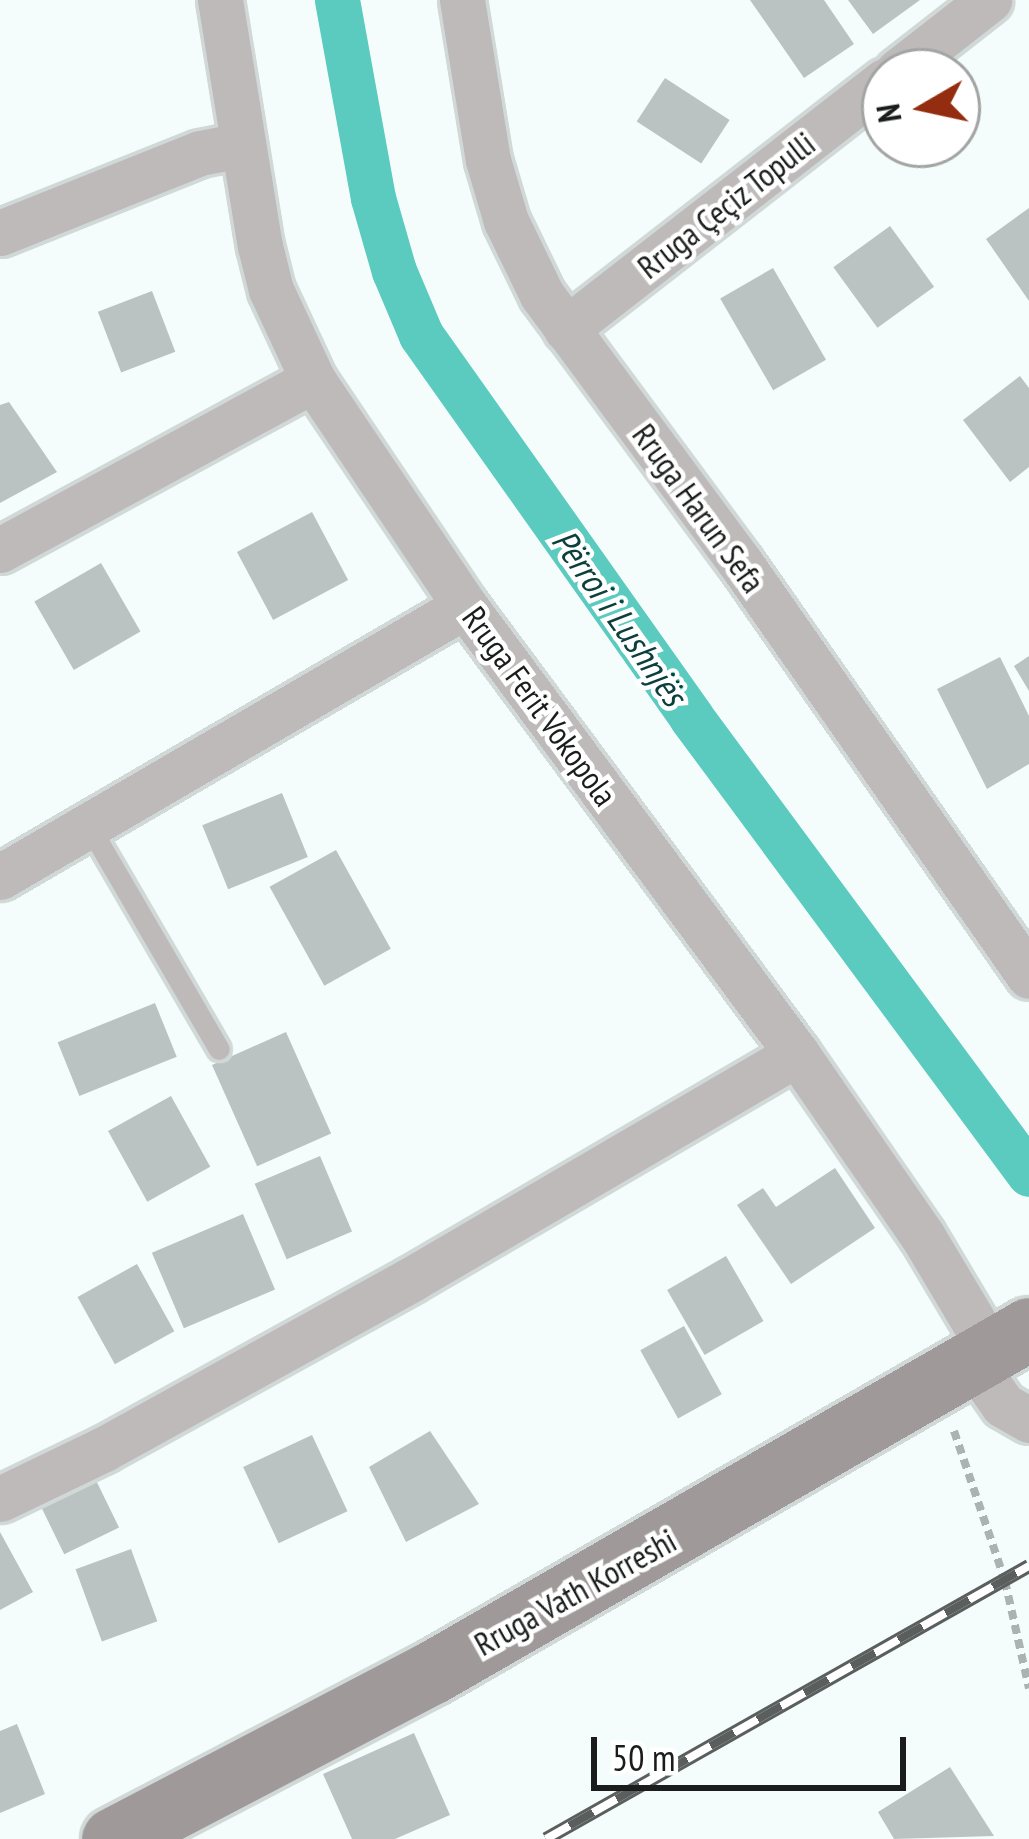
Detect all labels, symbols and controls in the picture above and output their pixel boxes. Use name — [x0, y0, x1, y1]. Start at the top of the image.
north arrow — [861, 48, 981, 168]
text: N — [865, 101, 911, 125]
street label: Rruga Çeçiz Topulli — [629, 123, 823, 287]
street label: Rruga Harun Sefa — [625, 416, 773, 600]
water label: Përroi i Lushnjës — [544, 521, 696, 713]
street label: Rruga Ferit Vokopola — [454, 598, 626, 814]
street label: Rruga Vath Korreshi — [467, 1520, 683, 1664]
scale bar — [597, 1713, 912, 1787]
text: 50 m — [612, 1734, 675, 1781]

